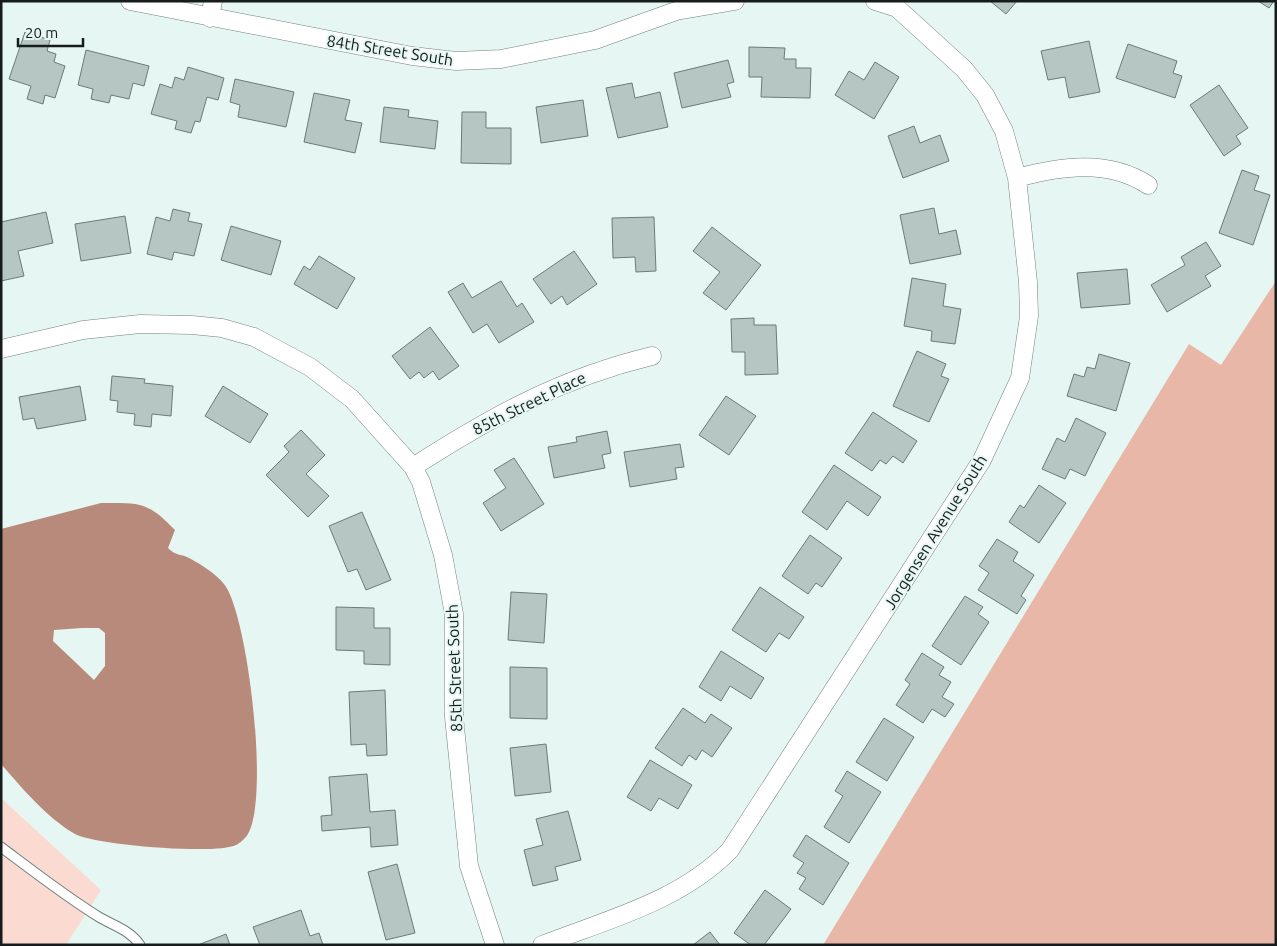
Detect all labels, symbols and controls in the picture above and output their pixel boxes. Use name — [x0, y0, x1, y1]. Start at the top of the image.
scale bar — [18, 15, 82, 47]
text: 20 m — [25, 24, 58, 41]
street label: 84th Street South — [325, 31, 455, 69]
street label: 85th Street Place — [469, 368, 589, 438]
street label: Jorgensen Avenue South — [880, 451, 990, 613]
street label: 85th Street South — [443, 604, 465, 732]

